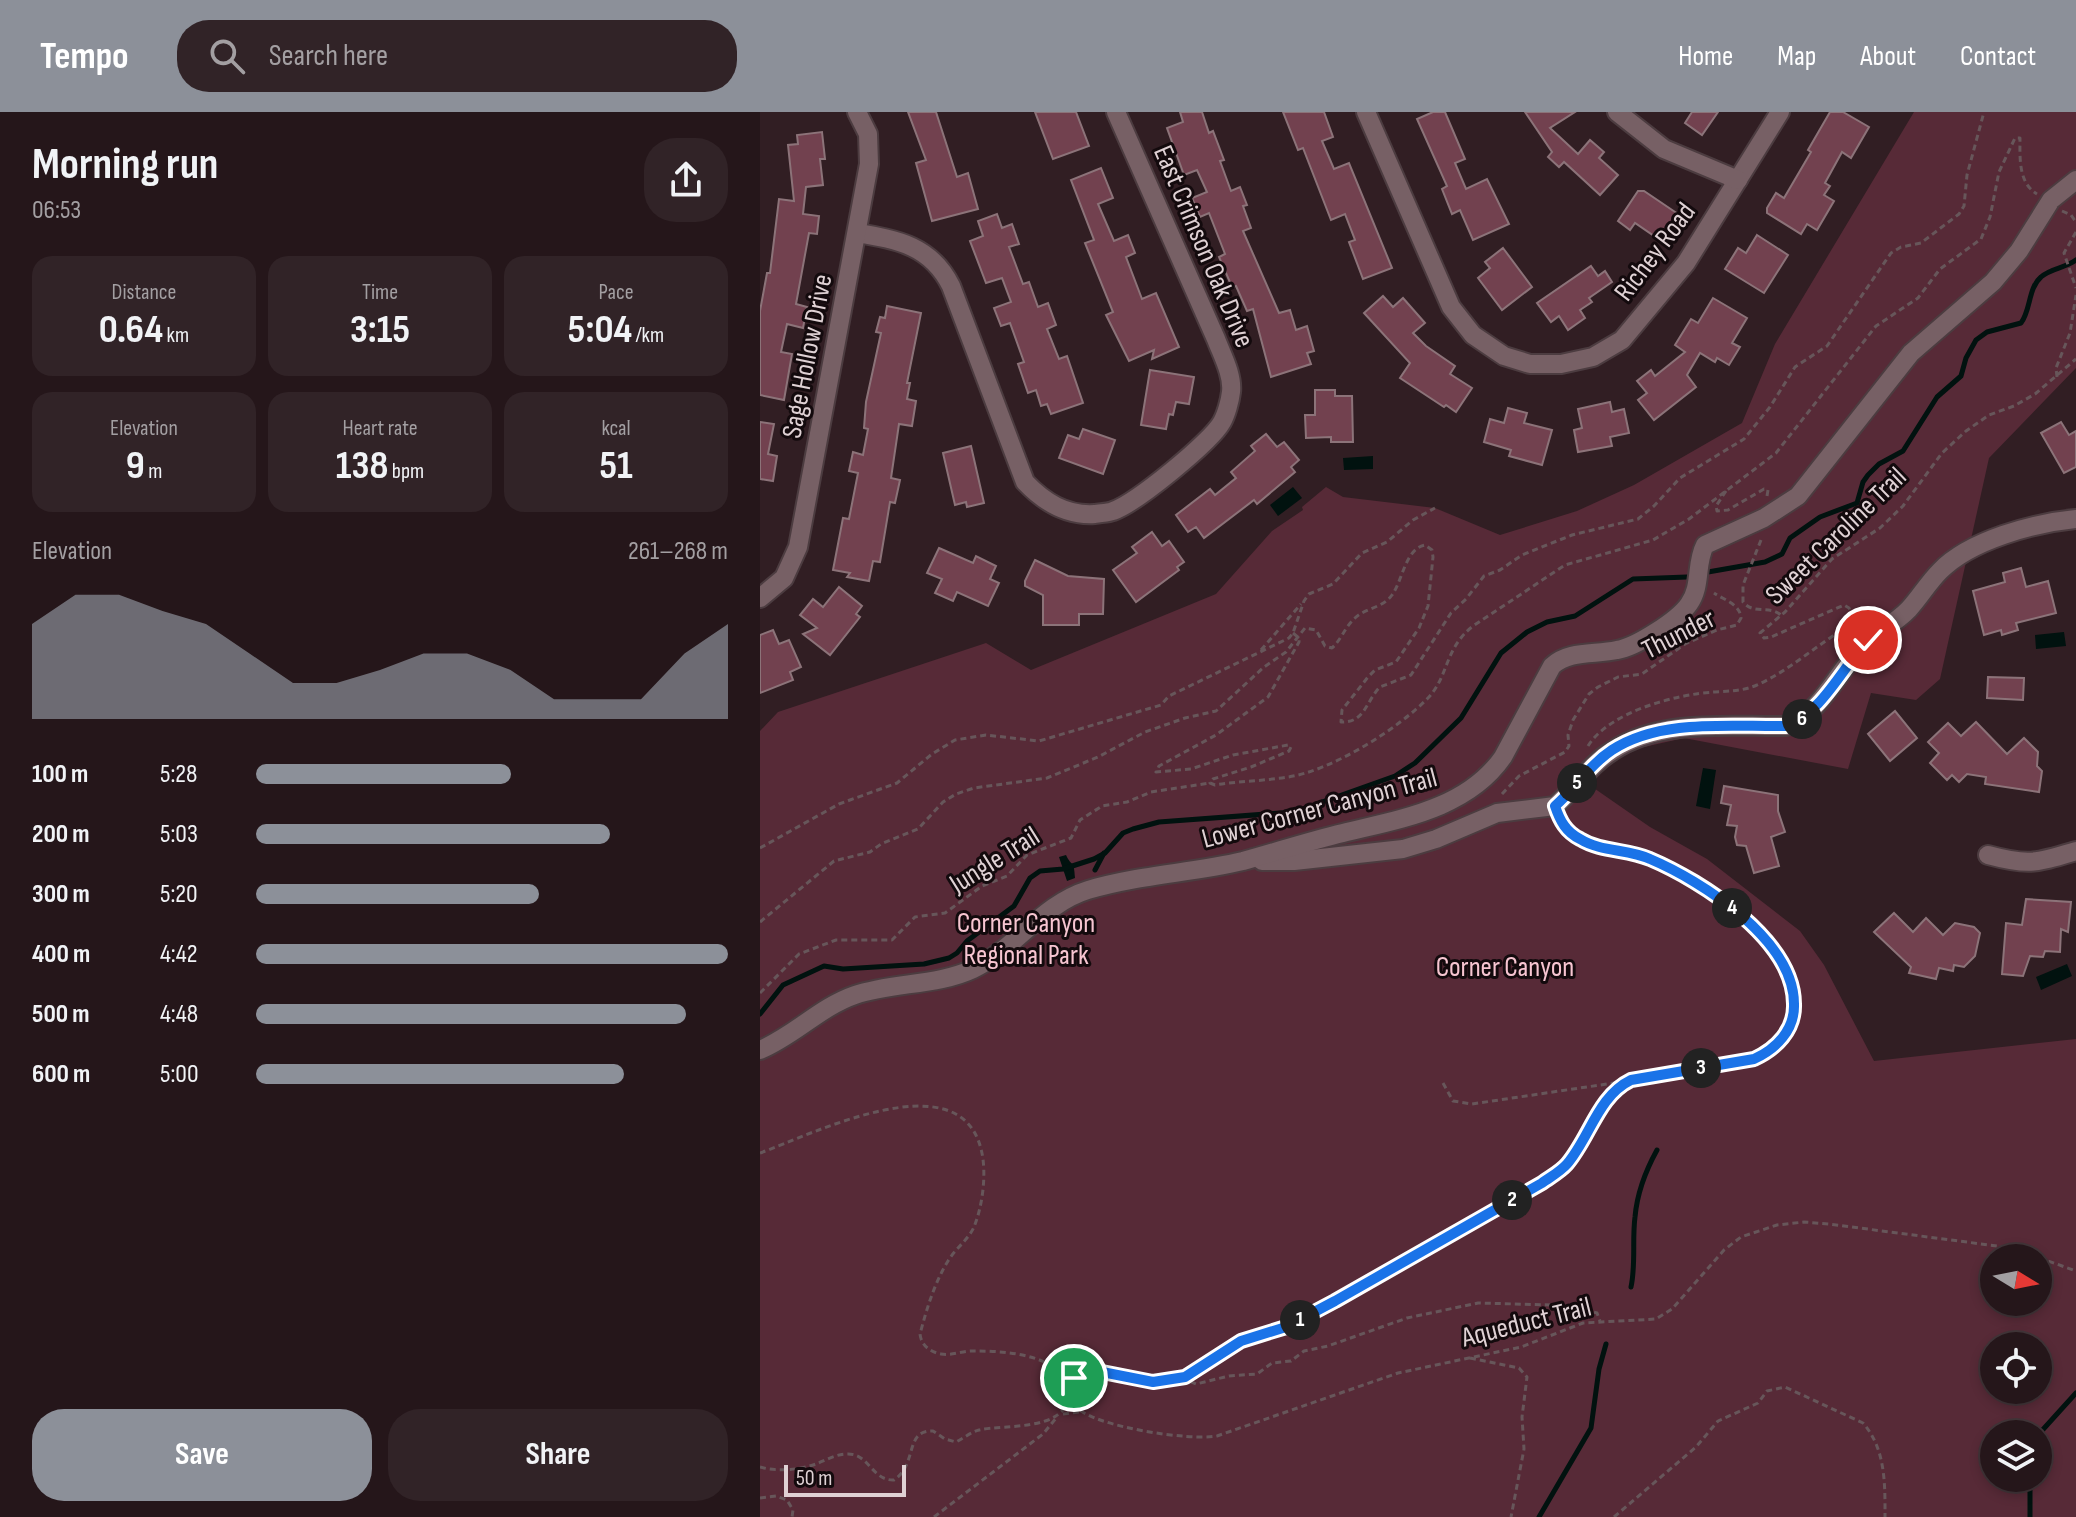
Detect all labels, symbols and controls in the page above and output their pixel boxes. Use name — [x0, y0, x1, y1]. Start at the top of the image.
search box — [177, 20, 737, 92]
text: Tempo — [40, 34, 129, 79]
icon: search — [205, 34, 249, 78]
text: Search here — [269, 38, 388, 74]
text: Home — [1678, 40, 1733, 73]
text: Map — [1777, 40, 1816, 73]
text: About — [1860, 40, 1916, 73]
text: Contact — [1960, 40, 2036, 73]
text: Morning run — [32, 138, 218, 191]
button: share — [644, 138, 728, 222]
street label: East Crimson Oak Drive — [1146, 141, 1261, 352]
text: 06:53 — [32, 195, 81, 226]
street label: Richey Road — [1608, 196, 1703, 307]
street label: Sage Hollow Drive — [775, 271, 840, 441]
text: Distance — [112, 279, 176, 306]
text: Time — [362, 279, 398, 306]
text: Pace — [598, 279, 634, 306]
text: 0.64 — [99, 306, 163, 354]
text: 3:15 — [350, 306, 410, 354]
text: 5:04 — [568, 306, 632, 354]
text: km — [163, 322, 189, 349]
text: /km — [632, 322, 664, 349]
text: Elevation — [110, 415, 178, 442]
text: Heart rate — [342, 415, 418, 442]
text: kcal — [601, 415, 631, 442]
text: 9 — [126, 442, 145, 490]
text: 138 — [336, 442, 388, 490]
text: 51 — [599, 442, 633, 490]
text: m — [145, 458, 162, 485]
text: bpm — [388, 458, 424, 485]
street label: Sweet Caroline Trail — [1759, 461, 1913, 611]
text: Elevation — [32, 536, 112, 567]
text: 261–268 m — [628, 536, 728, 567]
street label: Thunder — [1637, 602, 1721, 667]
pin — [1834, 606, 1902, 674]
icon: check — [1846, 618, 1890, 662]
pin: 6 — [1782, 699, 1822, 739]
text: 6 — [1797, 705, 1807, 732]
text: 100 m — [32, 759, 88, 790]
text: 5:28 — [160, 759, 197, 790]
street label: Lower Corner Canyon Trail — [1198, 761, 1441, 856]
pin: 5 — [1557, 763, 1597, 803]
text: 5 — [1572, 769, 1582, 796]
text: 200 m — [32, 819, 89, 850]
text: 5:03 — [160, 819, 198, 850]
street label: Jungle Trail — [943, 820, 1046, 901]
text: 300 m — [32, 879, 90, 910]
text: 5:20 — [160, 879, 198, 910]
pin: 4 — [1712, 888, 1752, 928]
text: 4 — [1727, 894, 1737, 921]
park label: Corner Canyon Regional Park — [957, 907, 1095, 972]
text: 400 m — [32, 939, 90, 970]
text: 4:42 — [160, 939, 198, 970]
park label: Corner Canyon — [1436, 951, 1574, 984]
text: 500 m — [32, 999, 89, 1030]
text: 4:48 — [160, 999, 198, 1030]
pin: 3 — [1681, 1048, 1721, 1088]
text: 3 — [1696, 1054, 1706, 1081]
text: 600 m — [32, 1059, 90, 1090]
text: 5:00 — [160, 1059, 199, 1090]
pin: 2 — [1492, 1180, 1532, 1220]
text: 2 — [1507, 1186, 1517, 1213]
north arrow — [1980, 1244, 2052, 1316]
map controls — [1980, 1244, 2052, 1492]
street label: Aqueduct Trail — [1457, 1290, 1595, 1355]
pin: 1 — [1280, 1300, 1320, 1340]
text: 1 — [1296, 1306, 1304, 1333]
button: locate — [1980, 1332, 2052, 1404]
pin — [1040, 1344, 1108, 1412]
icon: arrive — [1052, 1356, 1096, 1400]
button: Save — [32, 1409, 372, 1501]
button: Share — [388, 1409, 728, 1501]
button: layers — [1980, 1420, 2052, 1492]
scale bar — [784, 1461, 906, 1497]
text: 50 m — [796, 1465, 832, 1492]

